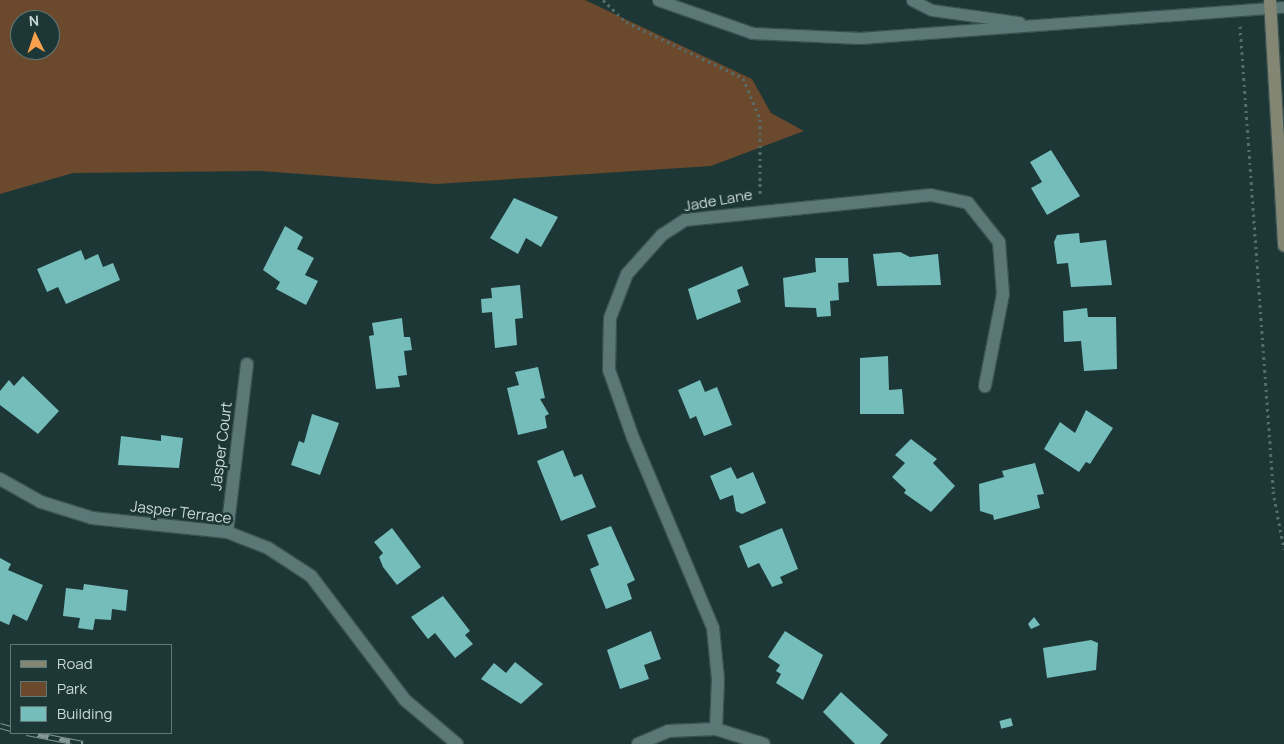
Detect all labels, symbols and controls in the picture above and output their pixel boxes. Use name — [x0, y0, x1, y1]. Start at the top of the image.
north arrow — [10, 10, 60, 60]
text: N — [28, 11, 40, 30]
street label: Jade Lane — [682, 185, 754, 215]
street label: Jasper Court — [207, 401, 235, 491]
street label: Jasper Terrace — [130, 497, 232, 527]
legend — [10, 644, 172, 734]
text: Road — [57, 653, 93, 674]
text: Park — [57, 678, 87, 699]
text: Building — [57, 703, 112, 724]

